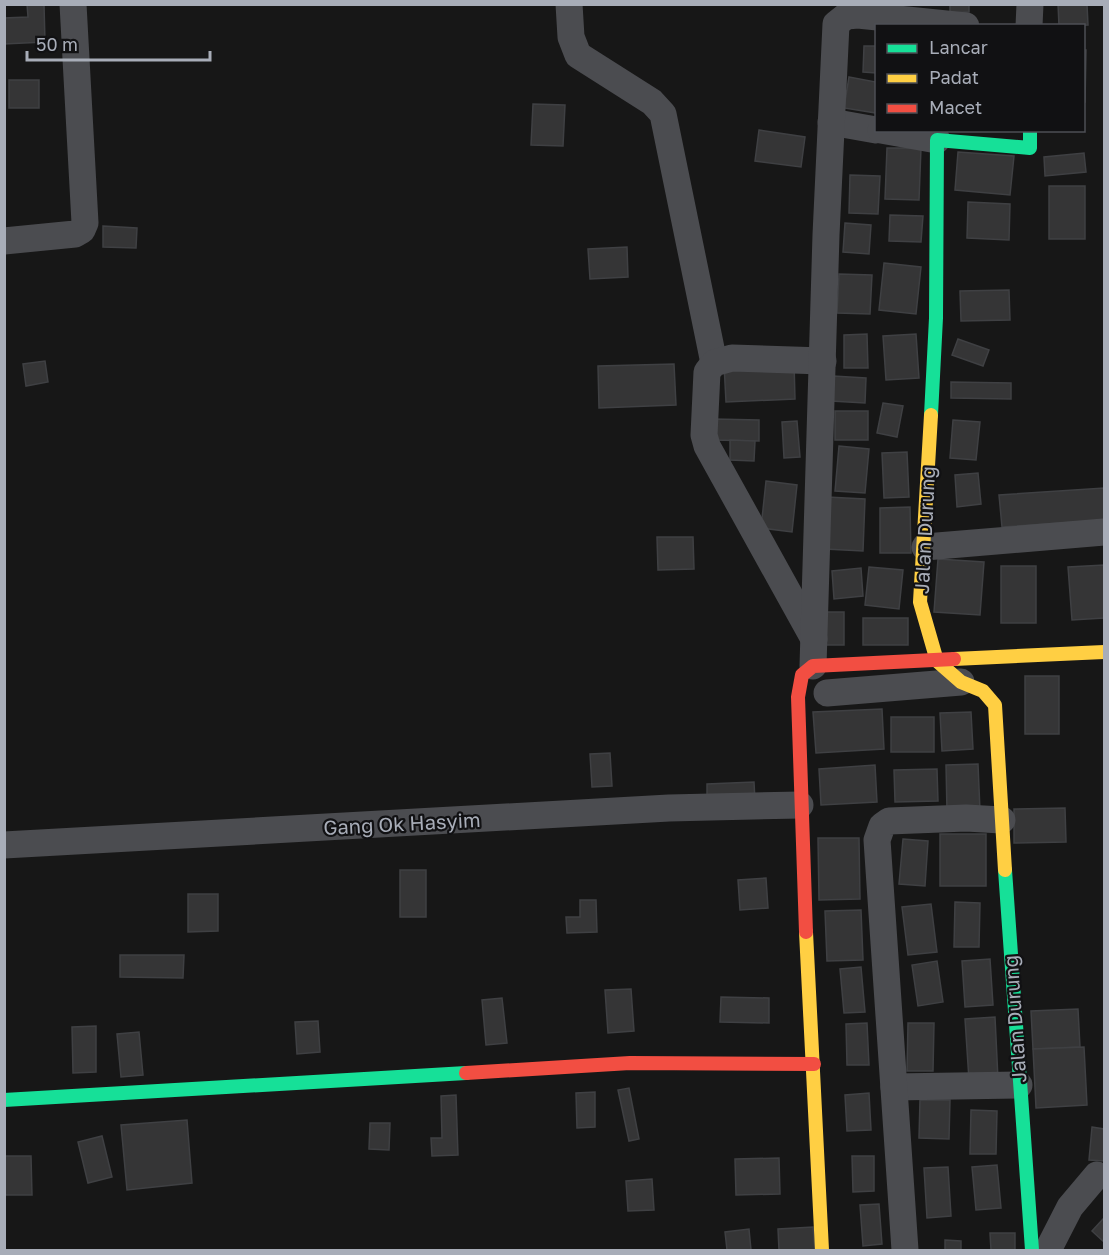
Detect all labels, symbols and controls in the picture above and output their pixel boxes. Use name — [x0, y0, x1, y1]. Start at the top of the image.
scale bar — [27, 24, 210, 62]
legend — [875, 24, 1085, 132]
text: 50 m — [36, 33, 78, 55]
text: Lancar — [929, 36, 988, 58]
text: Padat — [929, 66, 979, 88]
text: Macet — [929, 96, 982, 118]
street label: Jalan Durung — [909, 465, 939, 594]
street label: Gang Ok Hasyim — [323, 807, 481, 839]
street label: Jalan Durung — [998, 954, 1030, 1084]

